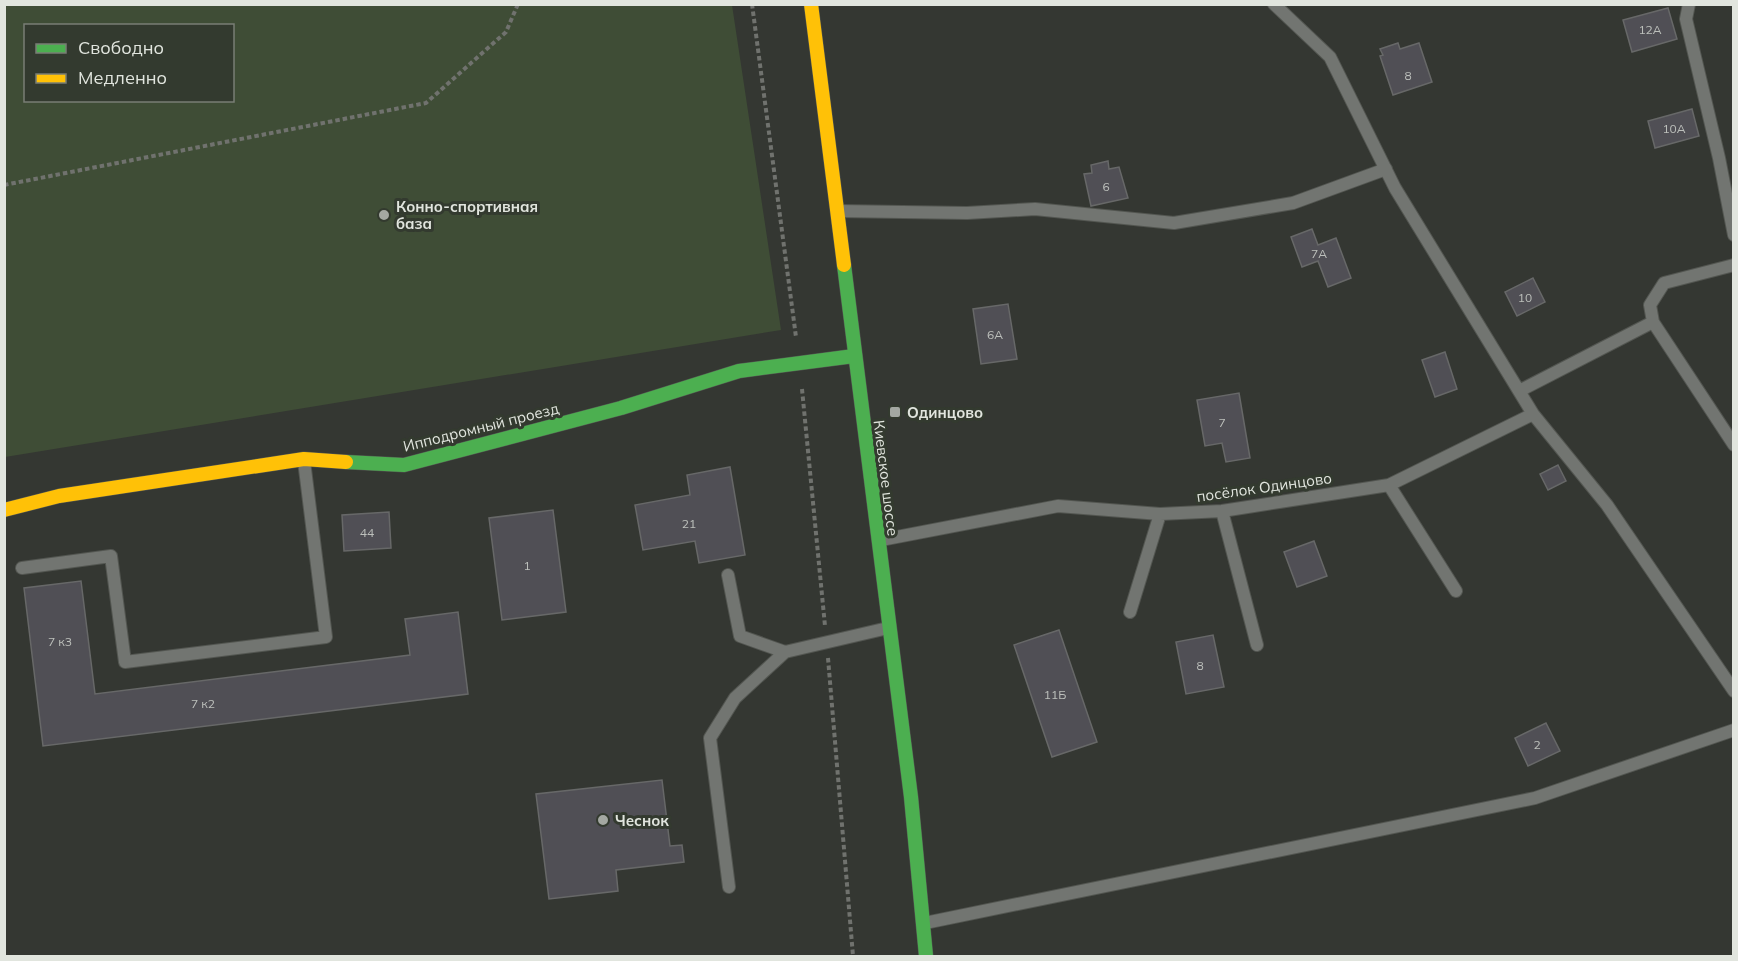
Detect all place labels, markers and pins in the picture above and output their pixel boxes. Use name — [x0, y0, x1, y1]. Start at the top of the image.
place label: Конно-спортивная база — [396, 197, 538, 233]
marker: Конно-спортивная база — [377, 208, 391, 222]
place label: Одинцово — [907, 403, 983, 422]
marker: Одинцово — [888, 405, 902, 419]
place label: Чеснок — [615, 811, 669, 830]
marker: Чеснок — [596, 813, 610, 827]

